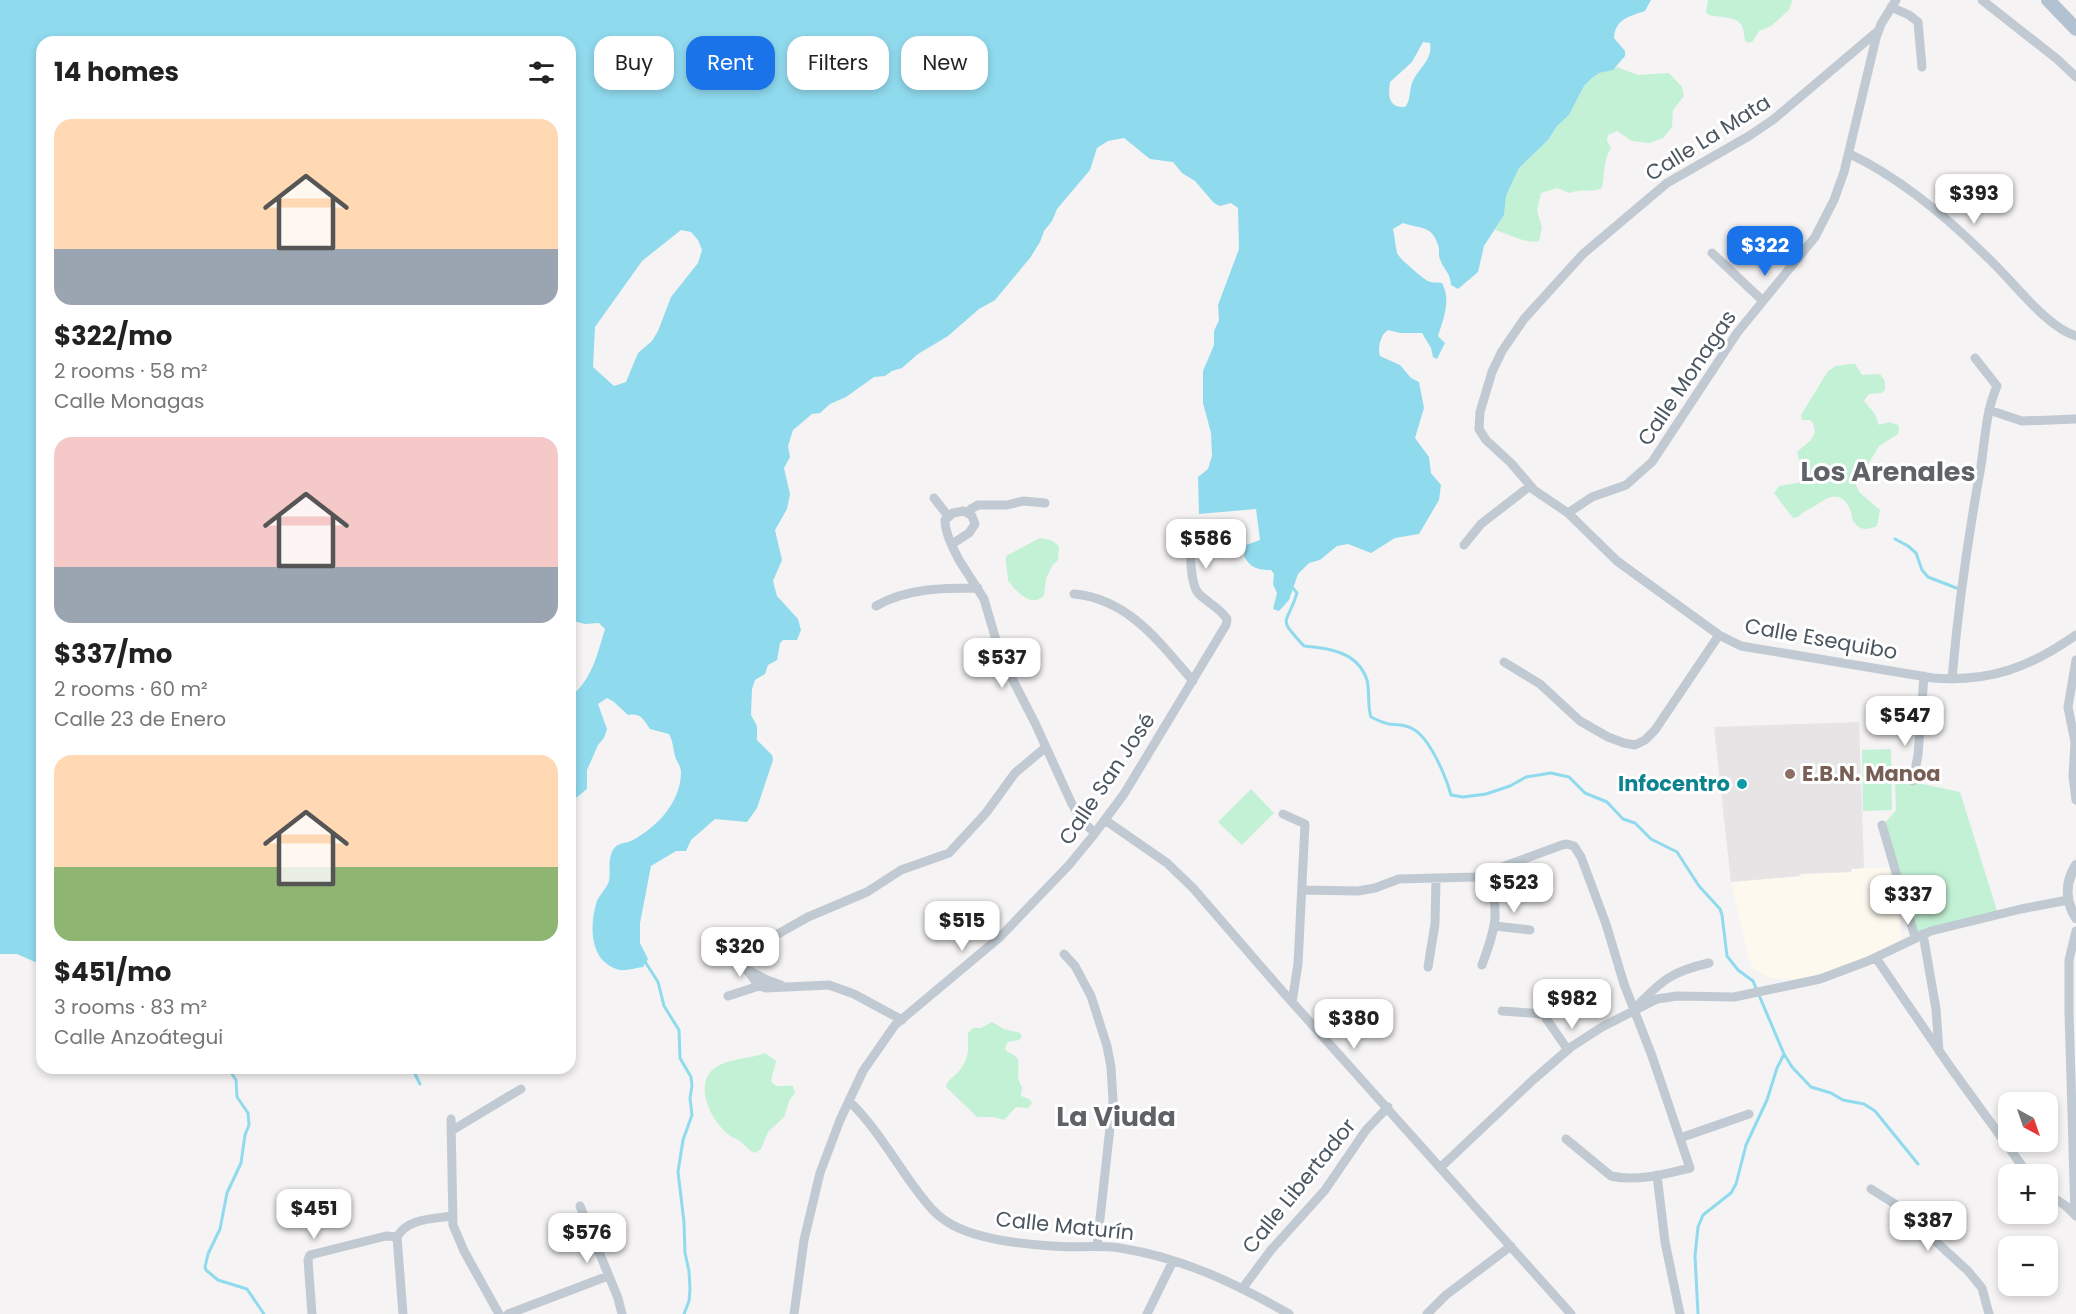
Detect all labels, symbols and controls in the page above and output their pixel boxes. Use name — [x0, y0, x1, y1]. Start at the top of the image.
chip: Buy — [594, 36, 674, 90]
chip: Rent — [686, 36, 775, 90]
chip: Filters — [787, 36, 889, 90]
chip: New — [901, 36, 988, 90]
text: 14 homes — [54, 54, 179, 90]
icon: filters — [525, 56, 558, 89]
street label: Calle La Mata — [1640, 88, 1776, 188]
icon: home — [252, 158, 360, 266]
pin: $393 — [1938, 174, 2010, 225]
text: $393 — [1949, 179, 1999, 207]
pin: $322 — [1729, 226, 1801, 277]
text: $322 — [1741, 231, 1789, 259]
street label: Calle Monagas — [1630, 304, 1743, 451]
text: $322/mo — [54, 318, 172, 354]
text: 2 rooms · 58 m² — [54, 357, 208, 385]
text: Calle Monagas — [54, 387, 204, 415]
district label: Los Arenales — [1800, 453, 1976, 490]
icon: home — [252, 476, 360, 584]
pin: $586 — [1170, 519, 1242, 570]
text: $586 — [1180, 524, 1232, 552]
street label: Calle Esequibo — [1742, 611, 1900, 666]
text: $337/mo — [54, 636, 172, 672]
pin: $537 — [966, 638, 1038, 689]
text: $537 — [978, 643, 1026, 671]
text: 2 rooms · 60 m² — [54, 675, 208, 703]
pin: $547 — [1869, 696, 1941, 747]
text: $547 — [1880, 701, 1930, 729]
text: Calle 23 de Enero — [54, 705, 226, 733]
street label: Calle San José — [1052, 707, 1162, 850]
place label: E.B.N. Manoa — [1802, 759, 1941, 788]
marker: E.B.N. Manoa — [1783, 767, 1797, 781]
place label: Infocentro — [1618, 769, 1730, 798]
marker: Infocentro — [1735, 777, 1749, 791]
icon: home — [252, 794, 360, 902]
pin: $523 — [1478, 863, 1550, 914]
text: $523 — [1489, 868, 1539, 896]
pin: $337 — [1872, 875, 1944, 926]
text: $337 — [1884, 880, 1932, 908]
pin: $515 — [926, 901, 998, 952]
text: $515 — [939, 906, 985, 934]
pin: $320 — [704, 927, 776, 978]
text: $320 — [715, 932, 765, 960]
text: $451/mo — [54, 954, 171, 990]
pin: $982 — [1536, 979, 1608, 1030]
text: $982 — [1547, 984, 1597, 1012]
text: 3 rooms · 83 m² — [54, 993, 207, 1021]
pin: $380 — [1318, 999, 1390, 1050]
text: $380 — [1328, 1004, 1380, 1032]
text: Calle Anzoátegui — [54, 1023, 223, 1051]
north arrow — [1998, 1092, 2058, 1152]
map controls — [1998, 1092, 2058, 1296]
district label: La Viuda — [1056, 1098, 1176, 1135]
street label: Calle Libertador — [1235, 1112, 1362, 1259]
button: + — [1998, 1164, 2058, 1224]
pin: $451 — [278, 1189, 350, 1240]
text: $451 — [290, 1194, 338, 1222]
pin: $387 — [1892, 1201, 1964, 1252]
street label: Calle Maturín — [994, 1204, 1136, 1247]
text: $387 — [1904, 1206, 1952, 1234]
pin: $576 — [551, 1213, 623, 1264]
text: $576 — [562, 1218, 612, 1246]
button: − — [1998, 1236, 2058, 1296]

